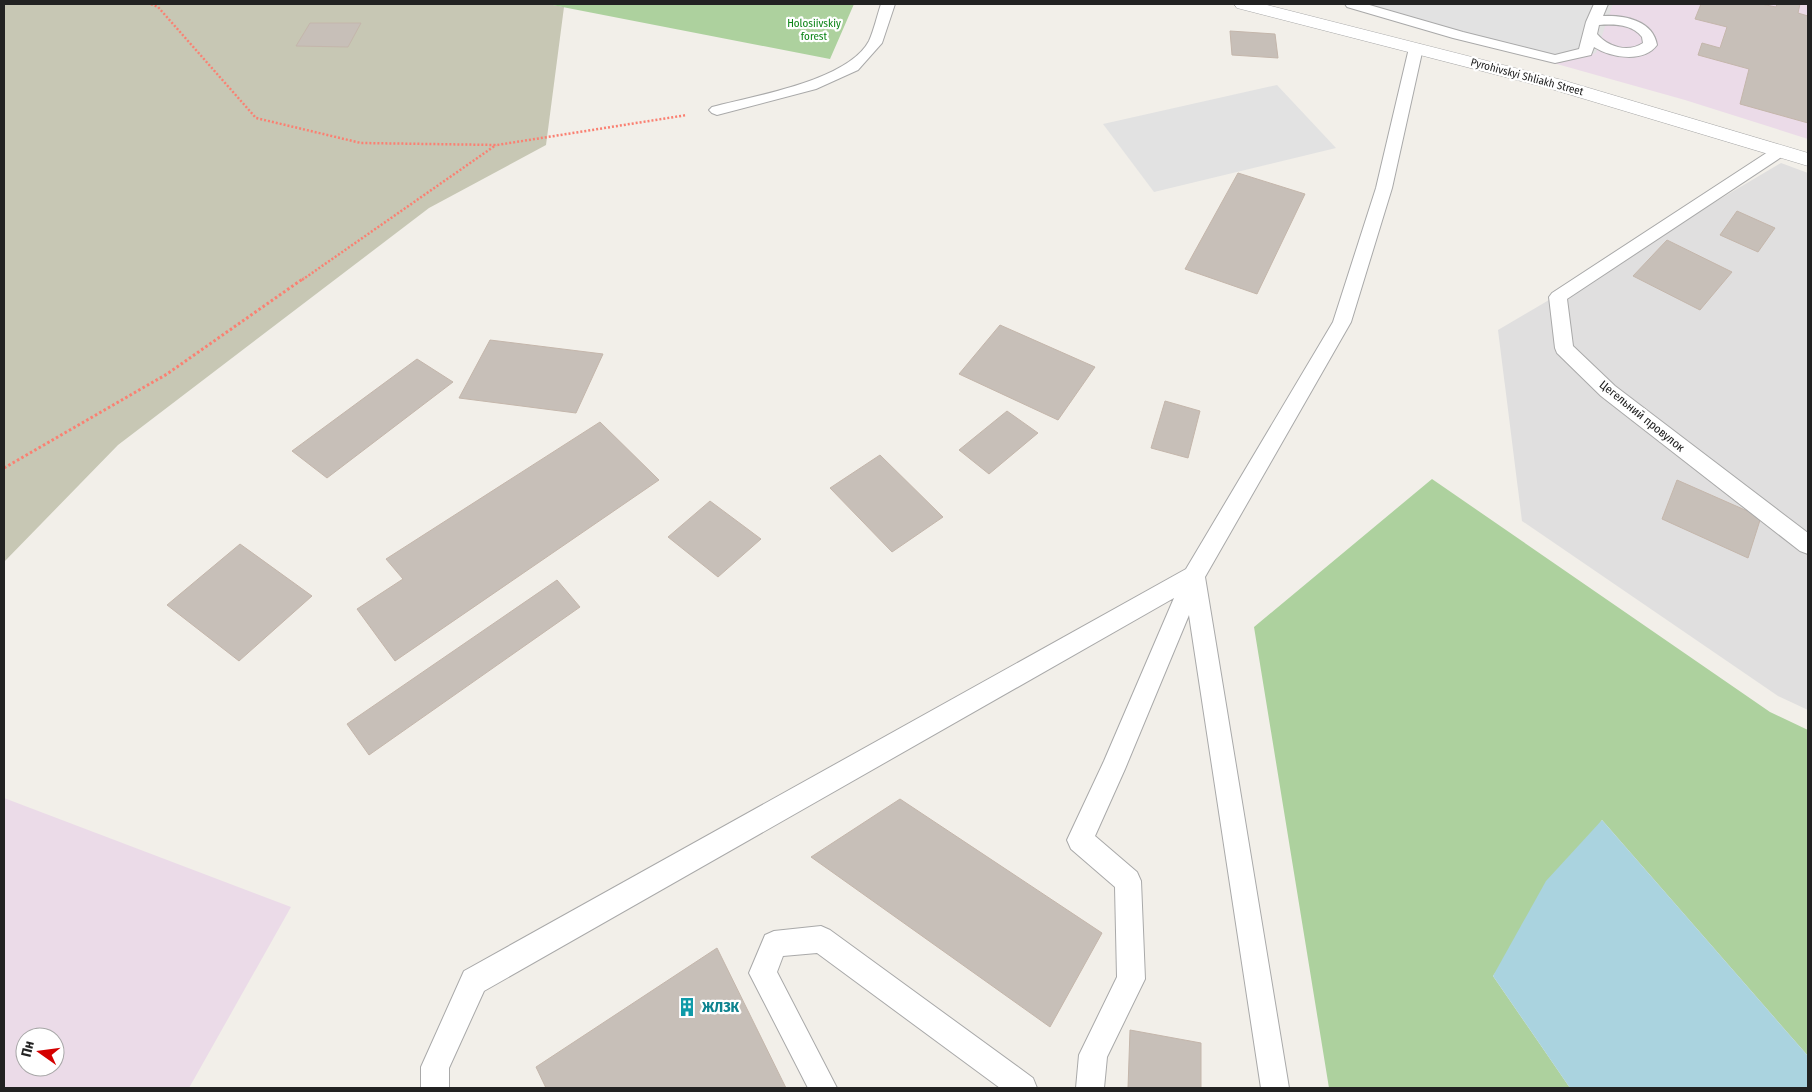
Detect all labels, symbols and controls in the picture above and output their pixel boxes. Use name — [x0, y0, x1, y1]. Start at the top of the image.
park label: Holosiivskiy forest — [787, 17, 841, 43]
street label: Pyrohivskyi Shliakh Street — [1469, 56, 1585, 98]
street label: Цегельний провулок — [1597, 377, 1688, 455]
building icon: ЖЛЗК — [676, 996, 698, 1018]
place label: ЖЛЗК — [701, 998, 740, 1016]
north arrow — [15, 1027, 65, 1077]
text: Пн — [18, 1039, 38, 1059]

